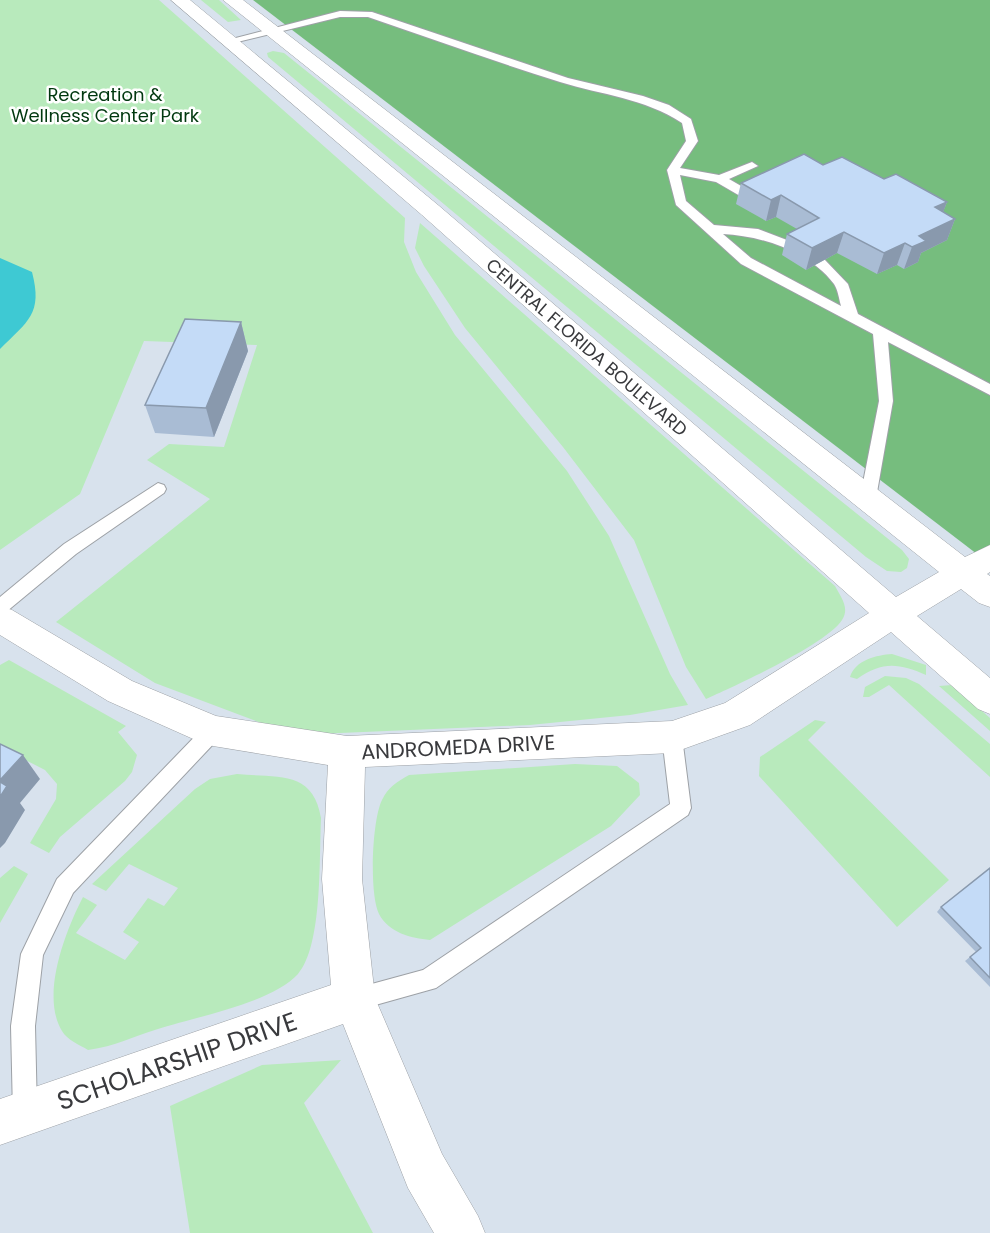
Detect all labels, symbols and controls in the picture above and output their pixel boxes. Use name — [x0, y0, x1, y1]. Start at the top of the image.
park label: Recreation & Wellness Center Park — [11, 82, 200, 128]
street label: CENTRAL FLORIDA BOULEVARD — [481, 252, 693, 442]
street label: ANDROMEDA DRIVE — [360, 727, 556, 767]
street label: SCHOLARSHIP DRIVE — [52, 1003, 302, 1119]

